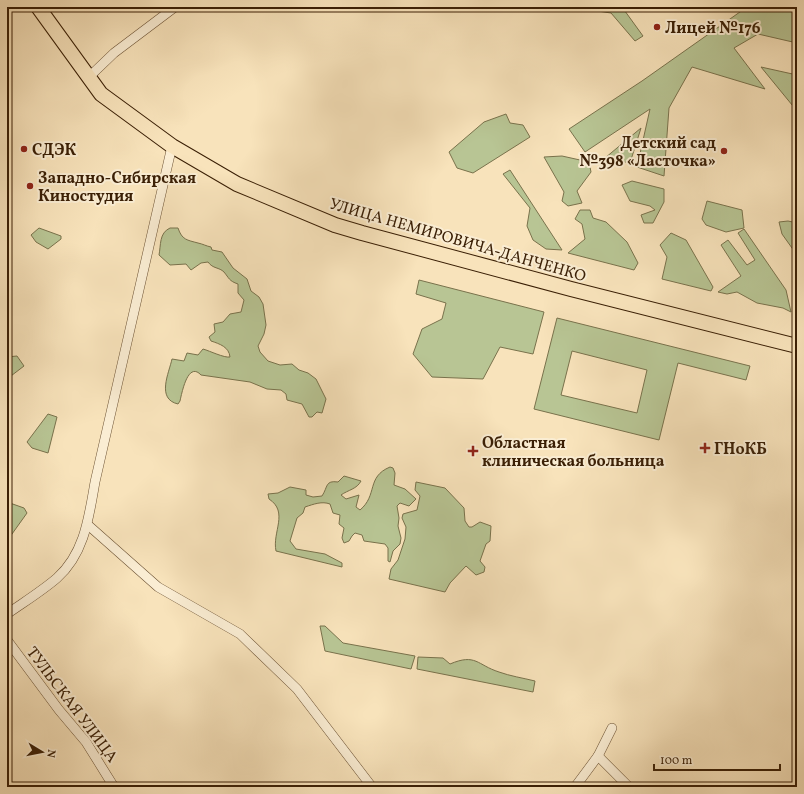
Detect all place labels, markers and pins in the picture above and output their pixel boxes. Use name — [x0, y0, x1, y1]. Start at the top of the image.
place label: Лицей №176 — [665, 18, 761, 40]
marker: Лицей №176 — [652, 22, 662, 32]
place label: Детский сад №398 «Ласточка» — [579, 133, 716, 173]
place label: СДЭК — [32, 140, 76, 162]
marker: СДЭК — [19, 144, 29, 154]
marker: Детский сад №398 «Ласточка» — [719, 146, 729, 156]
place label: Западно-Сибирская Киностудия — [38, 168, 196, 208]
marker: Западно-Сибирская Киностудия — [25, 181, 35, 191]
place label: Областная клиническая больница — [482, 433, 665, 473]
place label: ГНоКБ — [714, 439, 767, 461]
marker: ГНоКБ — [699, 442, 711, 454]
marker: Областная клиническая больница — [467, 445, 479, 457]

